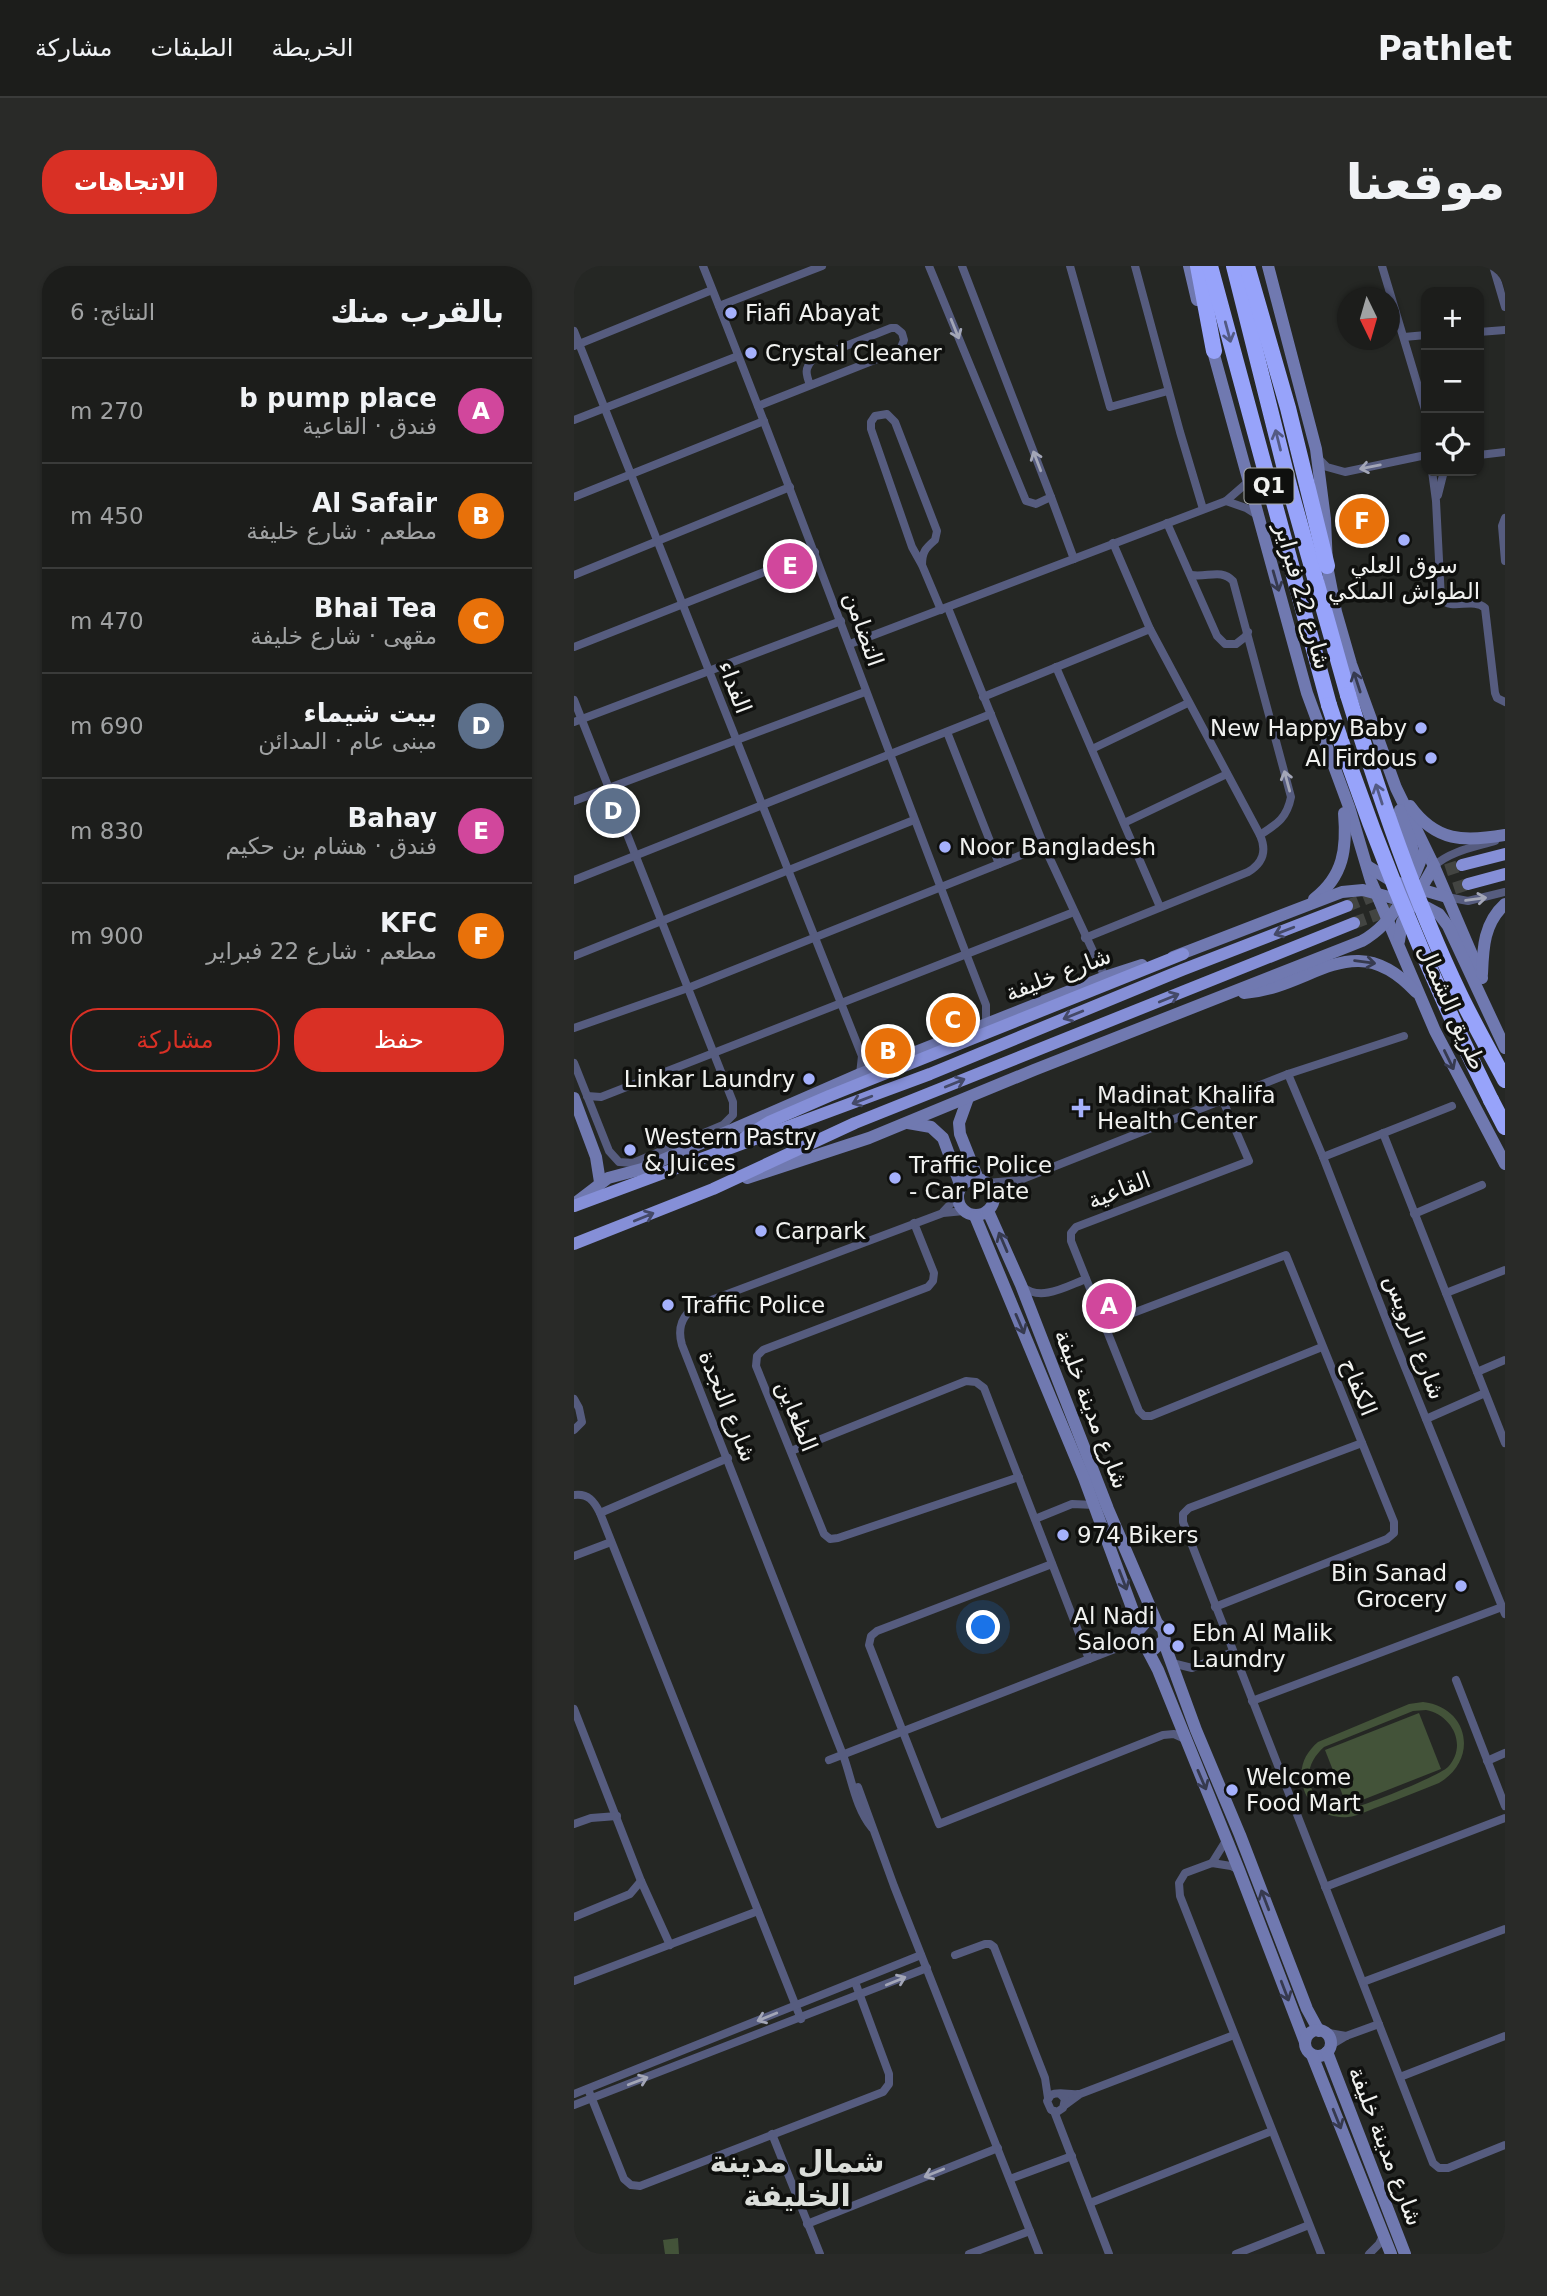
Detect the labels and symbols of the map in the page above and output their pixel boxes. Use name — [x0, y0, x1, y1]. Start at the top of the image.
north arrow — [1337, 287, 1400, 350]
place label: Fiafi Abayat — [745, 300, 880, 326]
marker: Fiafi Abayat — [723, 305, 739, 321]
one-way arrow — [950, 318, 963, 339]
one-way arrow — [1222, 321, 1235, 343]
place label: Crystal Cleaner — [765, 340, 942, 366]
marker: Crystal Cleaner — [743, 345, 759, 361]
one-way arrow — [1271, 429, 1285, 452]
one-way arrow — [1029, 450, 1042, 472]
one-way arrow — [1359, 461, 1382, 474]
road number: Q1 — [1244, 468, 1294, 504]
pin: F — [1339, 495, 1385, 547]
street label: شارع 22 فبراير — [1268, 519, 1336, 672]
marker: سوق العلي الطواش الملكي — [1396, 532, 1412, 548]
pin: E — [767, 540, 813, 592]
place label: سوق العلي الطواش الملكي — [1328, 552, 1480, 605]
one-way arrow — [1270, 570, 1283, 592]
street label: التضامن — [838, 588, 889, 670]
street label: الفداء — [713, 657, 757, 717]
one-way arrow — [1350, 671, 1363, 693]
place label: New Happy Baby — [1210, 715, 1407, 741]
marker: New Happy Baby — [1413, 720, 1429, 736]
place label: Al Firdous — [1305, 745, 1417, 771]
marker: Al Firdous — [1423, 750, 1439, 766]
one-way arrow — [1280, 771, 1293, 793]
one-way arrow — [1372, 783, 1385, 805]
pin: D — [590, 785, 636, 837]
place label: Noor Bangladesh — [959, 834, 1156, 860]
marker: Noor Bangladesh — [937, 839, 953, 855]
one-way arrow — [1464, 892, 1487, 905]
one-way arrow — [1273, 925, 1295, 938]
street label: طريق الشمال — [1412, 940, 1491, 1074]
street label: شارع خليفة — [1001, 942, 1115, 1007]
one-way arrow — [1354, 955, 1376, 968]
one-way arrow — [1157, 990, 1179, 1003]
pin: C — [930, 994, 976, 1046]
one-way arrow — [1062, 1010, 1084, 1023]
pin: B — [865, 1025, 911, 1077]
one-way arrow — [1443, 1049, 1457, 1070]
place label: Linkar Laundry — [624, 1066, 795, 1092]
marker: Linkar Laundry — [801, 1071, 817, 1087]
one-way arrow — [944, 1076, 966, 1089]
place label: Madinat Khalifa Health Center — [1097, 1082, 1276, 1134]
one-way arrow — [851, 1095, 873, 1107]
marker: Madinat Khalifa Health Center — [1071, 1098, 1091, 1118]
place label: Western Pastry & Juices — [644, 1124, 817, 1176]
marker: Western Pastry & Juices — [622, 1142, 638, 1158]
place label: Traffic Police - Car Plate — [908, 1152, 1052, 1204]
street label: القاعية — [1084, 1166, 1154, 1214]
marker: Traffic Police - Car Plate — [887, 1170, 903, 1186]
one-way arrow — [633, 1209, 655, 1222]
place label: Carpark — [775, 1218, 867, 1244]
marker: Carpark — [753, 1223, 769, 1239]
one-way arrow — [996, 1232, 1009, 1253]
street label: شارع الرويس — [1378, 1271, 1451, 1403]
pin: A — [1086, 1280, 1132, 1332]
place label: Traffic Police — [681, 1292, 825, 1318]
marker: Traffic Police — [660, 1297, 676, 1313]
one-way arrow — [1014, 1313, 1027, 1334]
street label: شارع مدينة خليفة — [1049, 1326, 1134, 1493]
street label: شارع النجدة — [693, 1347, 762, 1466]
street label: الكفاح — [1335, 1355, 1382, 1420]
street label: الظعاين — [770, 1377, 823, 1456]
place label: 974 Bikers — [1077, 1522, 1198, 1548]
marker: 974 Bikers — [1055, 1527, 1071, 1543]
place label: Bin Sanad Grocery — [1331, 1560, 1447, 1612]
one-way arrow — [1118, 1569, 1130, 1591]
marker: Bin Sanad Grocery — [1453, 1578, 1469, 1594]
place label: Al Nadi Saloon — [1073, 1603, 1155, 1655]
your location — [966, 1610, 1000, 1644]
place label: Ebn Al Malik Laundry — [1192, 1620, 1333, 1672]
marker: Al Nadi Saloon — [1161, 1621, 1177, 1637]
marker: Ebn Al Malik Laundry — [1170, 1638, 1186, 1654]
place label: Welcome Food Mart — [1246, 1764, 1361, 1816]
one-way arrow — [1196, 1768, 1209, 1790]
marker: Welcome Food Mart — [1224, 1782, 1240, 1798]
one-way arrow — [1258, 1889, 1271, 1911]
one-way arrow — [884, 1973, 906, 1986]
one-way arrow — [1280, 1980, 1293, 2002]
one-way arrow — [757, 2011, 778, 2024]
street label: شارع مدينة خليفة — [1343, 2063, 1428, 2230]
one-way arrow — [626, 2074, 648, 2086]
one-way arrow — [1332, 2107, 1345, 2129]
district label: شمال مدينة الخليفة — [710, 2144, 884, 2213]
one-way arrow — [924, 2168, 945, 2181]

